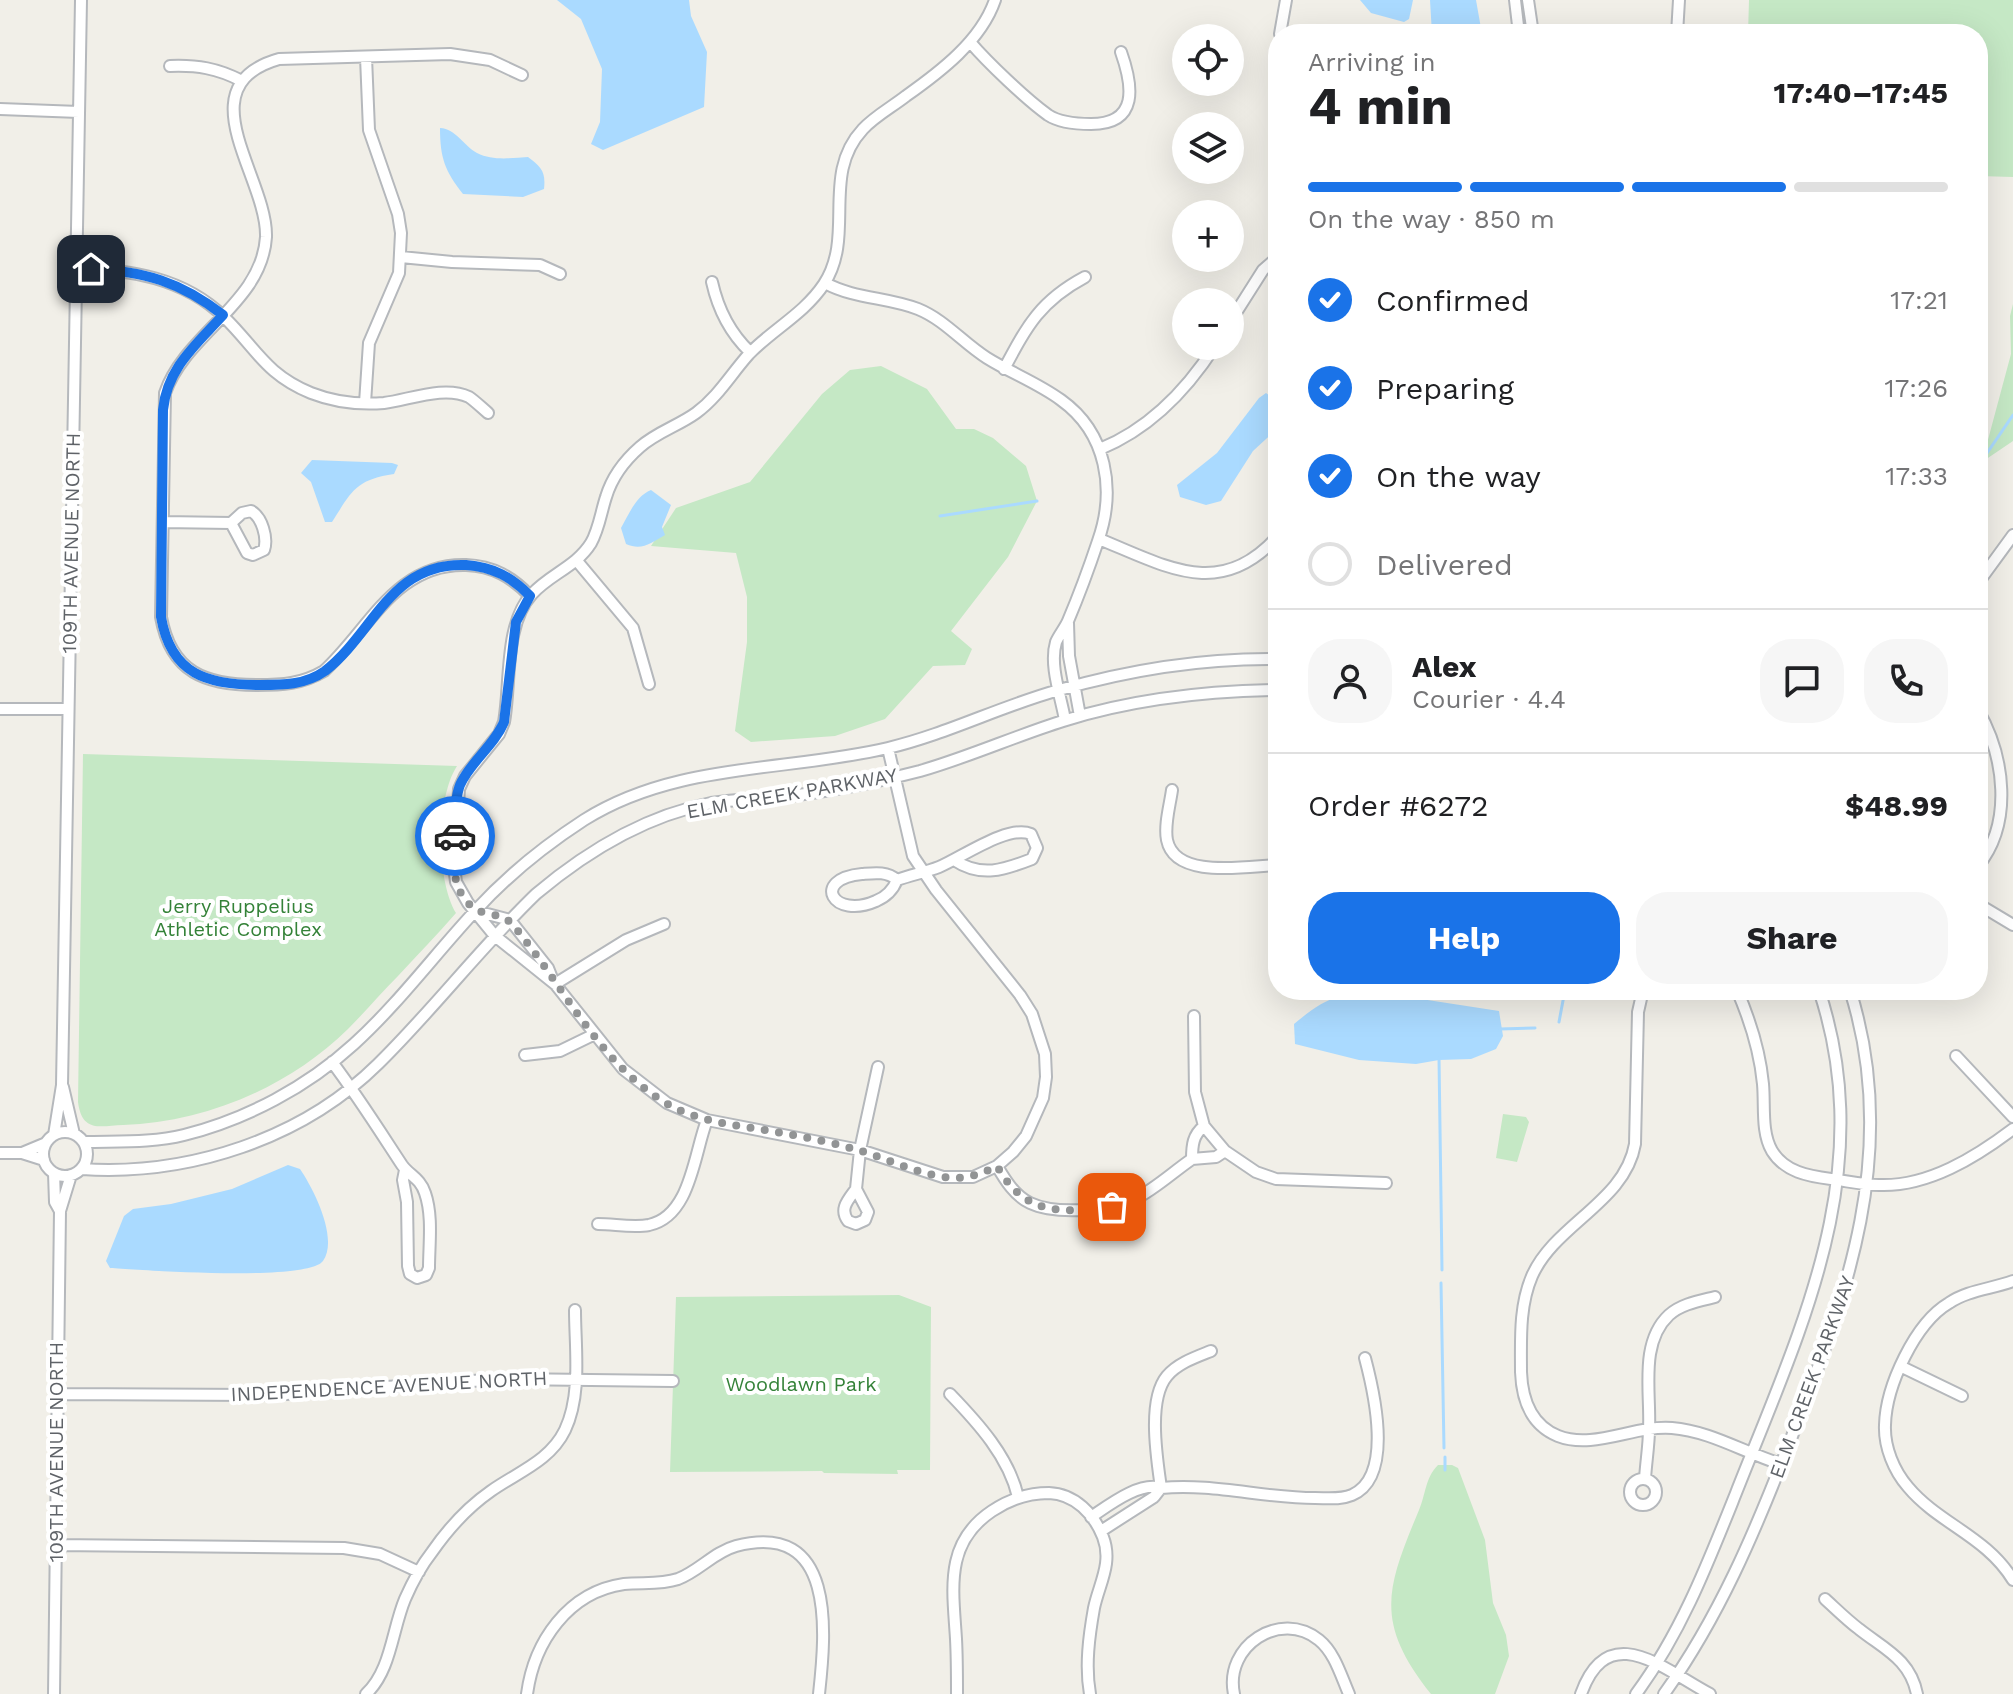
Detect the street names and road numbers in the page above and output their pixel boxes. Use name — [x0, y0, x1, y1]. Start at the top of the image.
street label: 109TH AVENUE NORTH — [57, 433, 85, 653]
street label: ELM CREEK PARKWAY — [685, 763, 900, 823]
street label: ELM CREEK PARKWAY — [1764, 1272, 1860, 1481]
street label: 109TH AVENUE NORTH — [44, 1342, 68, 1562]
street label: INDEPENDENCE AVENUE NORTH — [230, 1366, 548, 1406]

